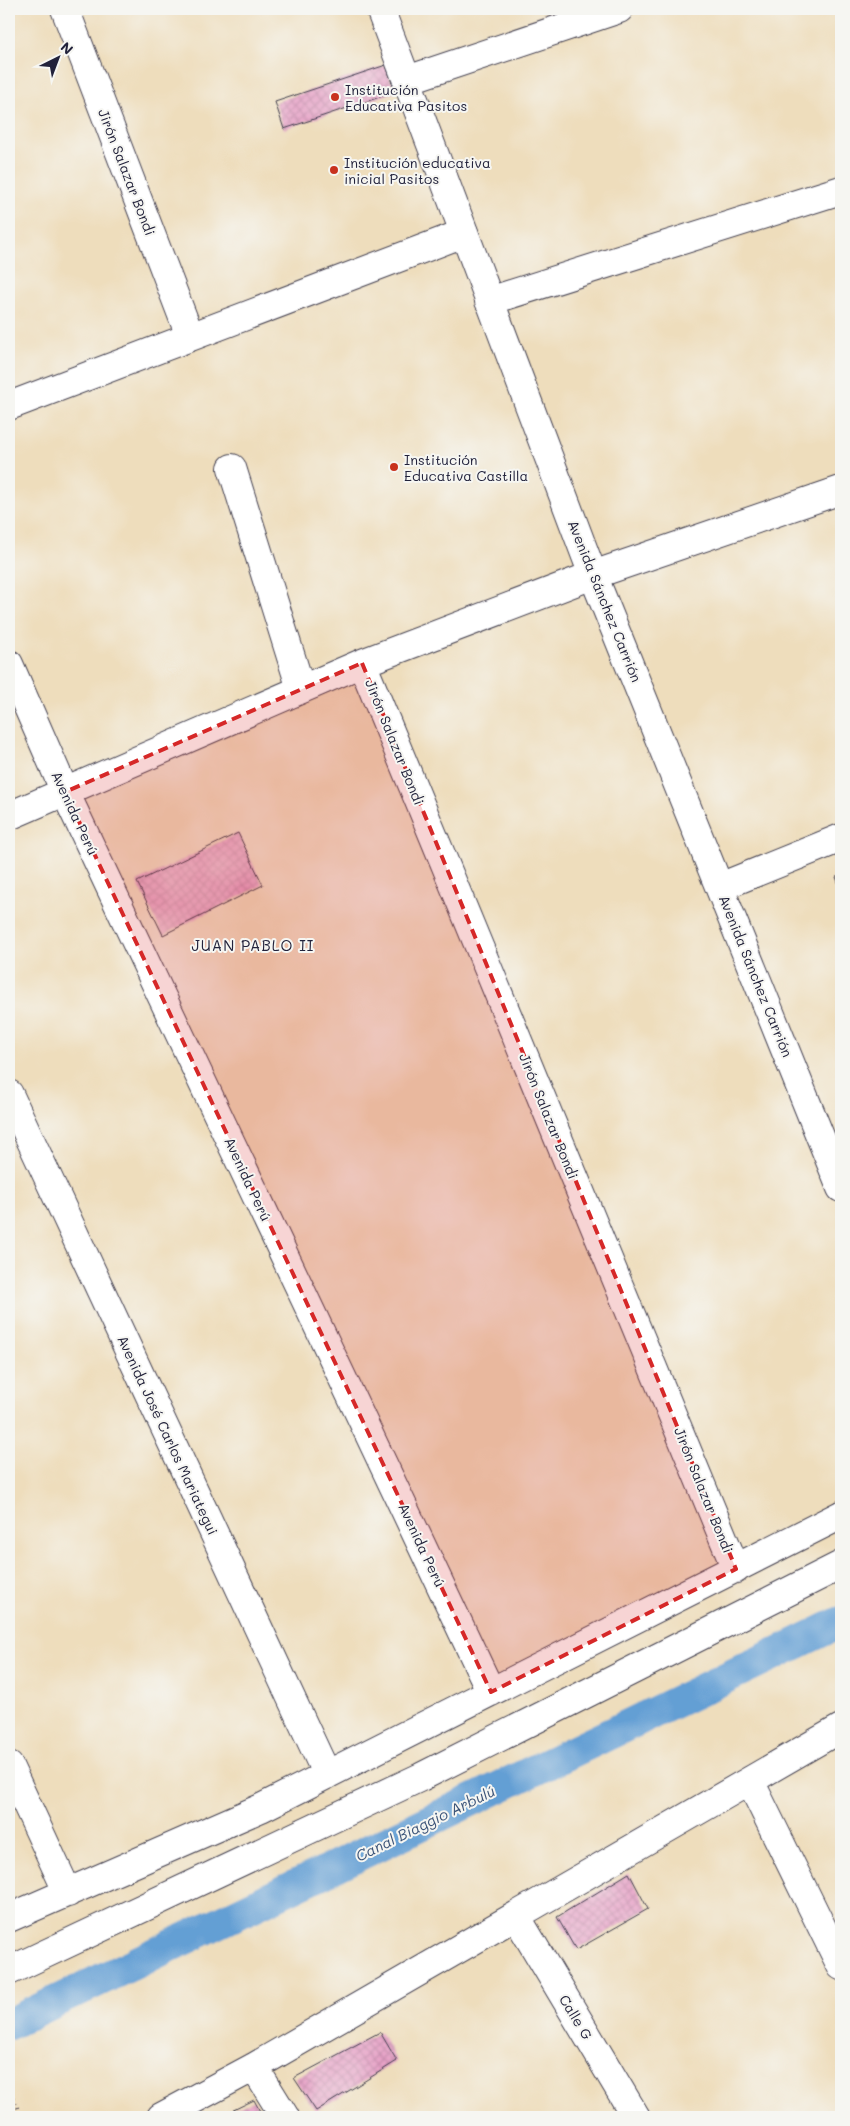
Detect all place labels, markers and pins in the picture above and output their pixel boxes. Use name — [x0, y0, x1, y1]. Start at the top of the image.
place label: Institución Educativa Pasitos — [345, 80, 467, 115]
marker: Institución Educativa Pasitos — [329, 91, 341, 103]
place label: Institución educativa inicial Pasitos — [344, 153, 491, 188]
marker: Institución educativa inicial Pasitos — [328, 164, 340, 176]
place label: Institución Educativa Castilla — [404, 450, 528, 485]
marker: Institución Educativa Castilla — [388, 461, 400, 473]

